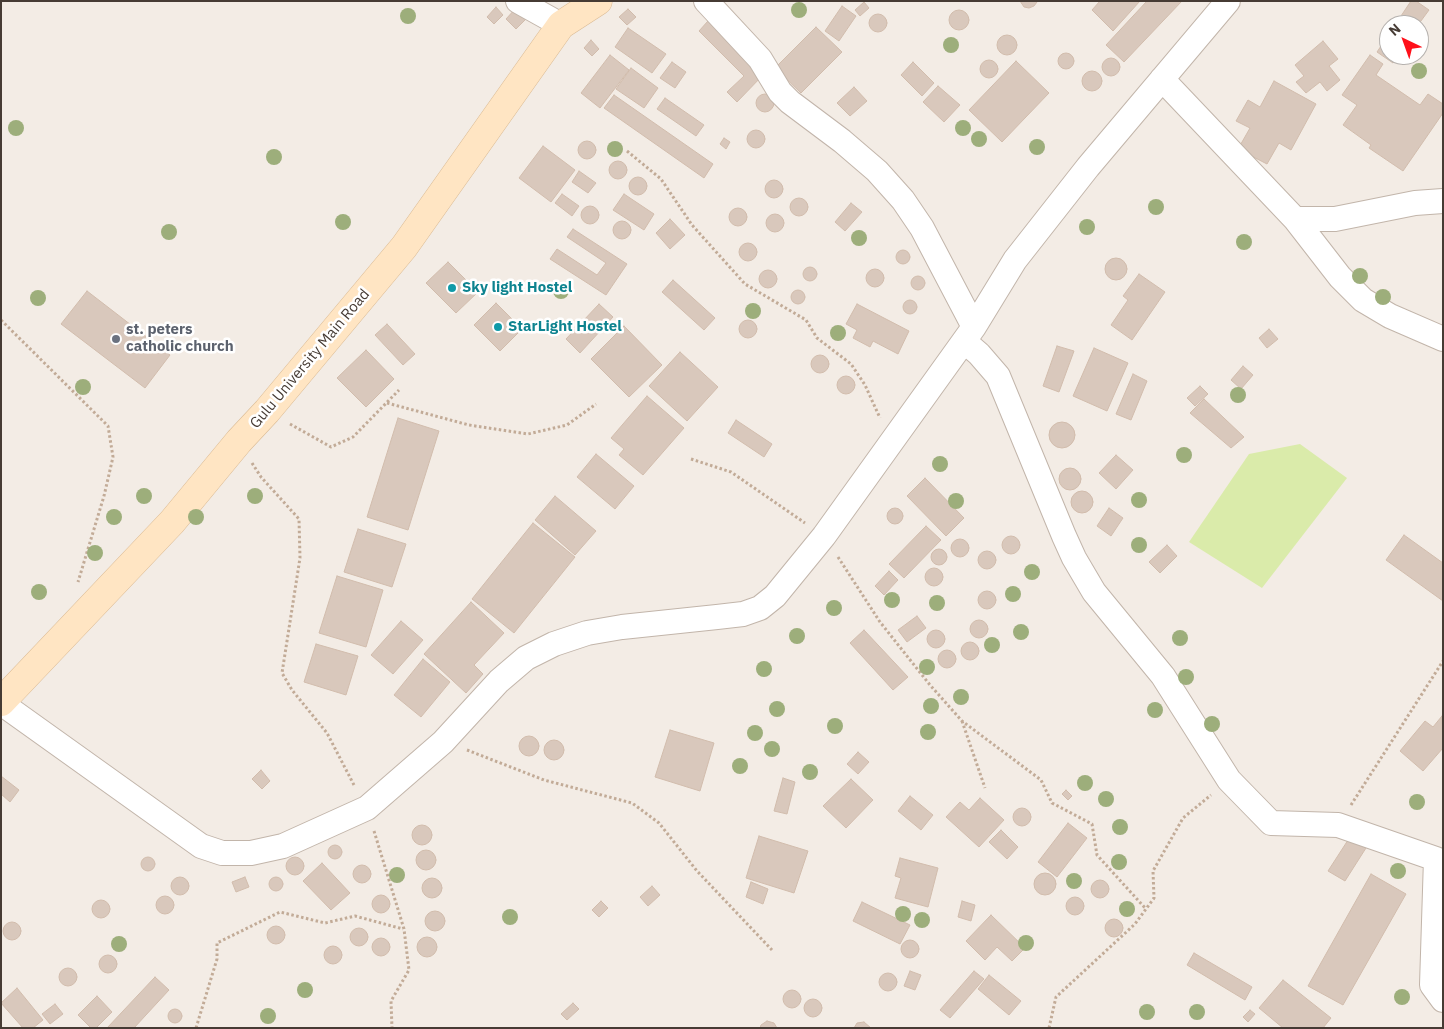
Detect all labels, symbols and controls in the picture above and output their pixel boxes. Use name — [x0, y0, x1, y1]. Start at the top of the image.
north arrow — [1379, 15, 1429, 65]
text: N — [1385, 20, 1404, 40]
place label: Sky light Hostel — [462, 279, 572, 297]
marker: Sky light Hostel — [446, 282, 458, 294]
street label: Gulu University Main Road — [246, 286, 374, 432]
place label: StarLight Hostel — [508, 318, 622, 336]
place label: st. peters catholic church — [126, 321, 234, 356]
marker: StarLight Hostel — [492, 321, 504, 333]
marker: st. peters catholic church — [110, 333, 122, 345]

